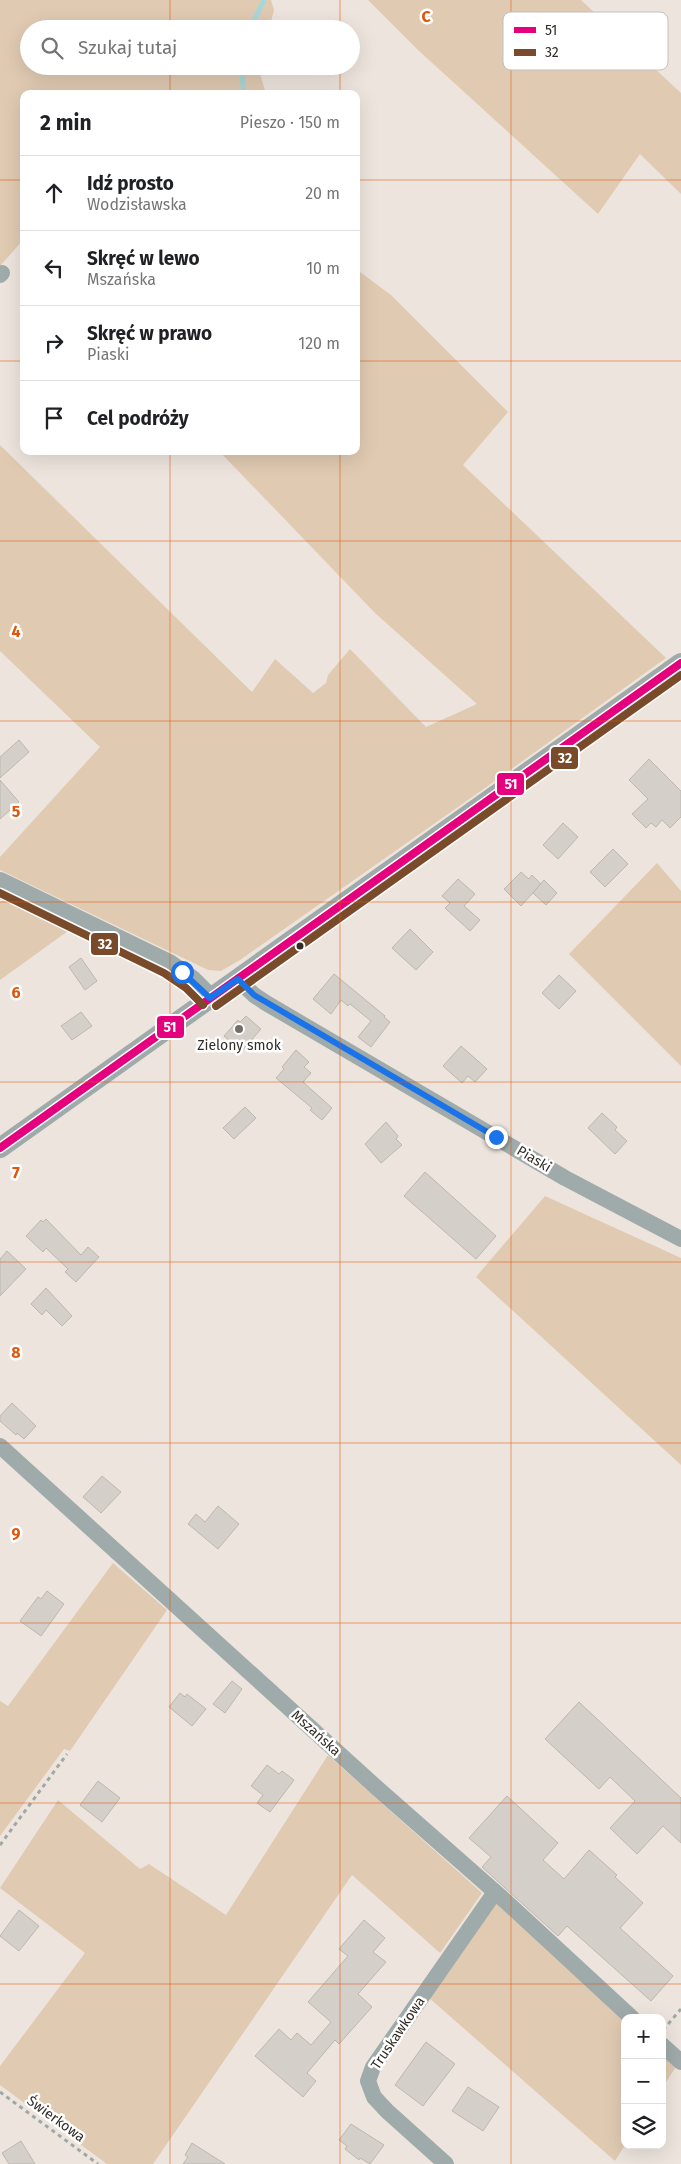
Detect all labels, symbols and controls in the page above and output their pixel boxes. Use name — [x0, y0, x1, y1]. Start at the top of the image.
text: C — [421, 7, 431, 26]
legend — [503, 12, 668, 70]
search box — [20, 20, 360, 75]
text: 51 — [545, 22, 557, 39]
icon: search — [38, 34, 66, 62]
text: Szukaj tutaj — [78, 36, 177, 59]
text: 32 — [545, 44, 559, 61]
text: 2 min — [40, 110, 92, 136]
text: Pieszo · 150 m — [240, 113, 340, 132]
text: Idź prosto — [87, 172, 174, 195]
icon: ahead — [40, 179, 68, 207]
text: 20 m — [305, 184, 340, 203]
text: Wodzisławska — [87, 195, 187, 214]
text: Skręć w lewo — [87, 247, 200, 270]
icon: left — [40, 254, 68, 282]
text: 10 m — [306, 259, 340, 278]
text: Mszańska — [87, 270, 156, 289]
text: Skręć w prawo — [87, 322, 212, 345]
icon: right — [40, 329, 68, 357]
text: 120 m — [298, 334, 340, 353]
text: Piaski — [87, 345, 130, 364]
icon: arrive — [40, 404, 68, 432]
text: Cel podróży — [87, 407, 189, 430]
text: 4 — [11, 622, 21, 641]
line badge: 32 — [550, 746, 579, 770]
text: 32 — [557, 750, 572, 767]
line badge: 51 — [496, 772, 525, 796]
text: 51 — [504, 776, 518, 793]
text: 5 — [12, 802, 21, 821]
line badge: 32 — [90, 932, 119, 956]
text: 32 — [97, 936, 112, 953]
unlabelled marker — [295, 941, 305, 951]
route start — [171, 961, 194, 984]
text: 6 — [11, 983, 21, 1002]
line badge: 51 — [156, 1015, 185, 1039]
text: 51 — [163, 1019, 177, 1036]
marker: Zielony smok — [233, 1023, 245, 1035]
place label: Zielony smok — [197, 1037, 282, 1054]
route end — [485, 1126, 508, 1149]
street label: Piaski — [514, 1142, 554, 1176]
text: 7 — [12, 1163, 20, 1182]
text: 8 — [11, 1343, 21, 1362]
text: 9 — [12, 1524, 21, 1543]
street label: Mszańska — [288, 1707, 344, 1759]
street label: Truskawkowa — [367, 1993, 429, 2073]
map controls — [621, 2014, 666, 2149]
button: + — [621, 2014, 666, 2059]
button: − — [621, 2059, 666, 2104]
street label: Świerkowa — [24, 2092, 89, 2146]
button: layers — [621, 2104, 666, 2149]

